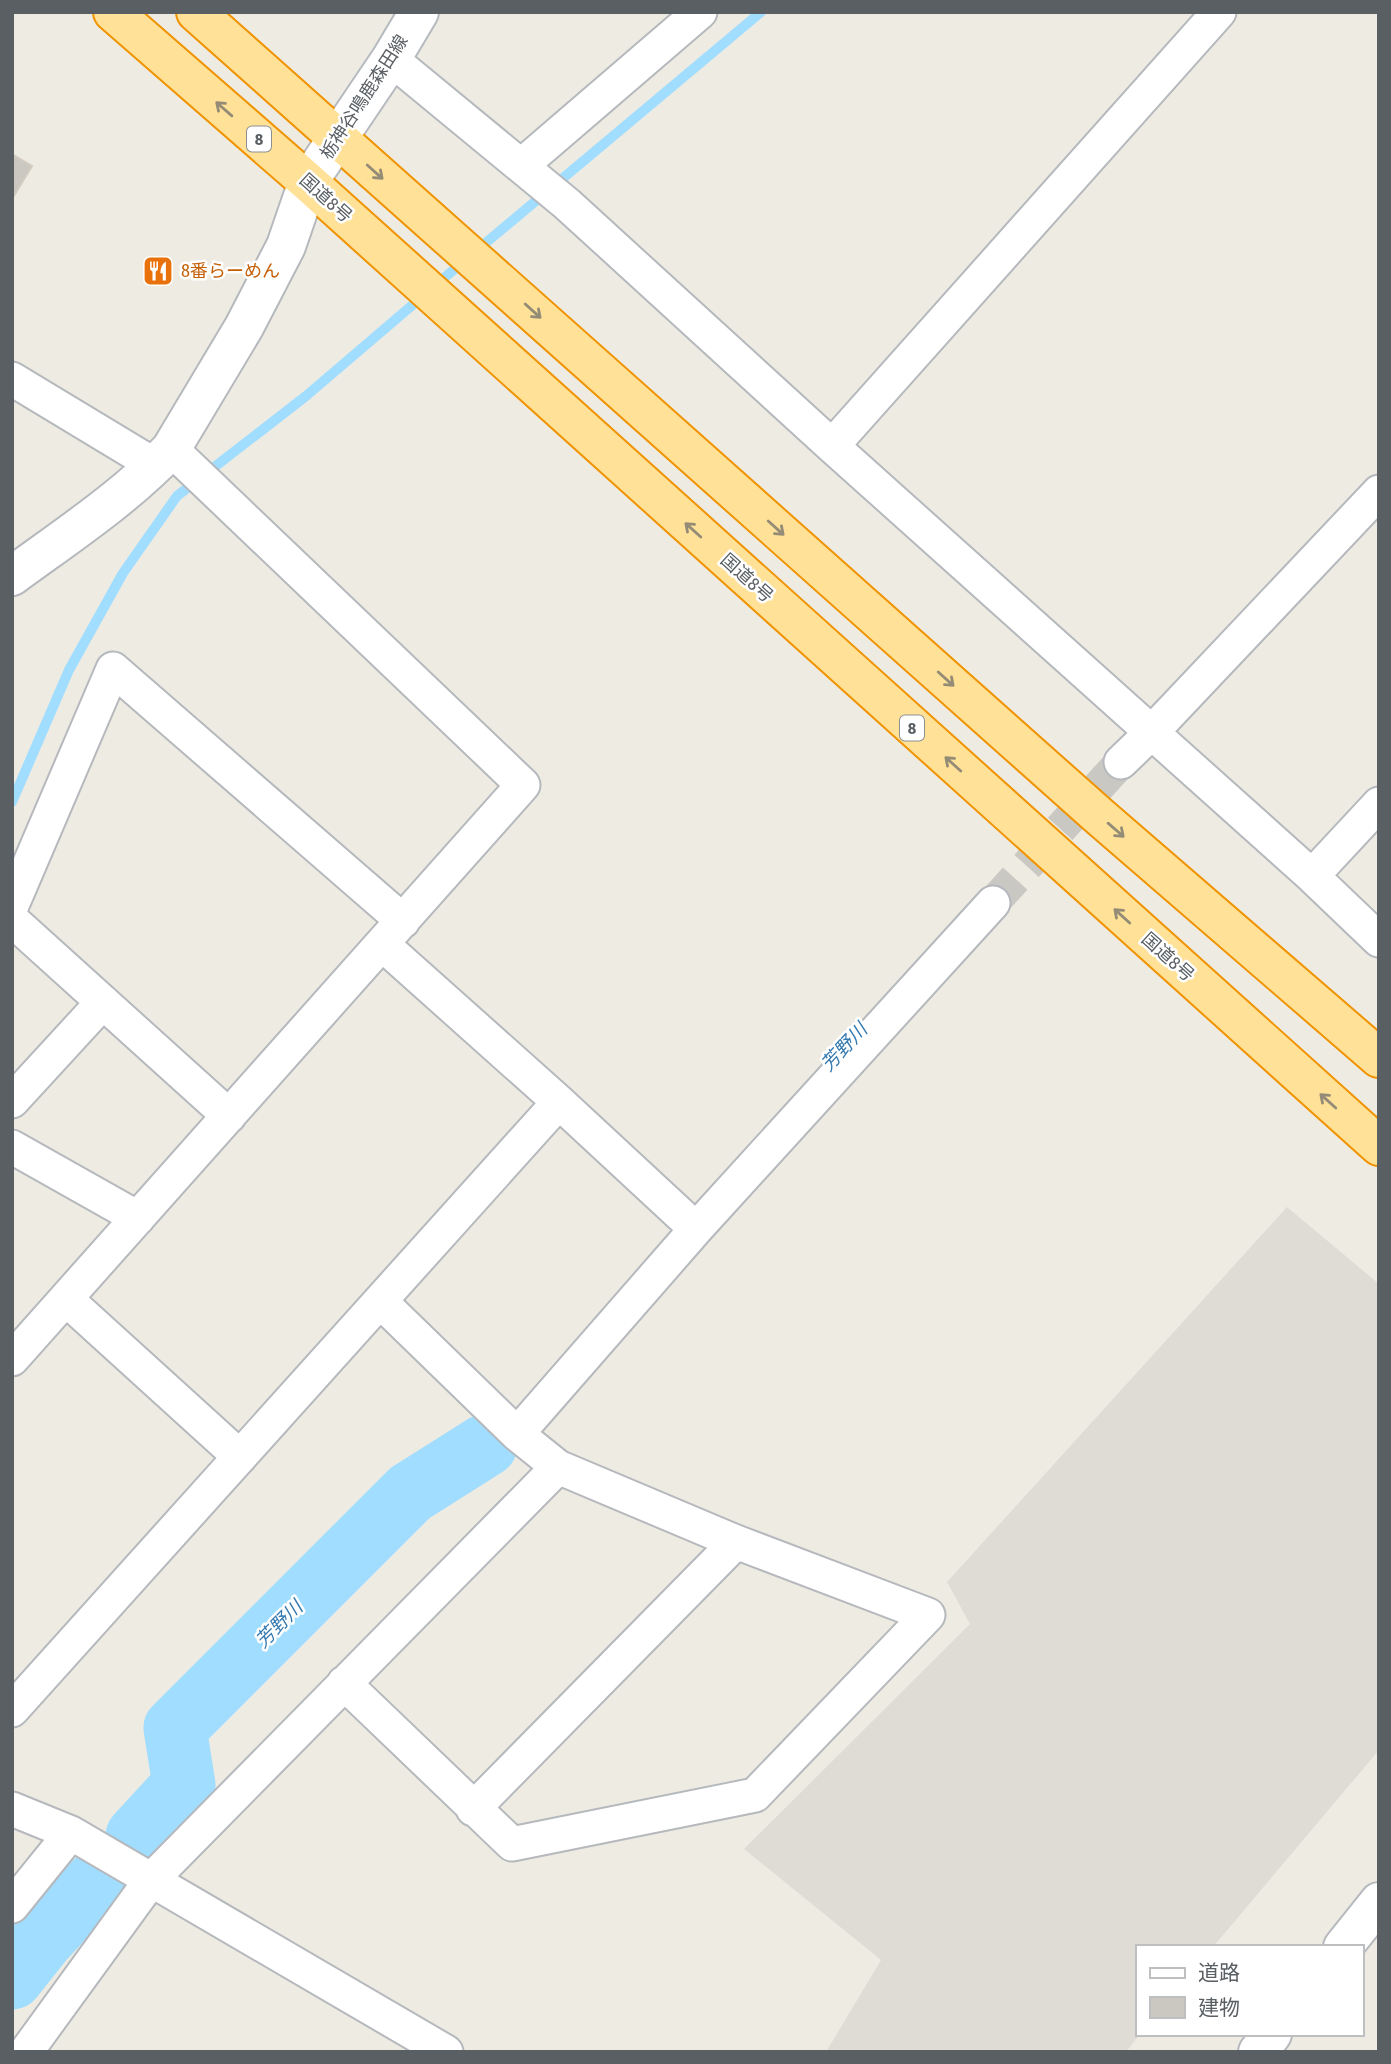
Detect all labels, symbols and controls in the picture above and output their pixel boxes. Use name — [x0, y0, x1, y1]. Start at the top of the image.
street label: 栃神谷鳴鹿森田線 — [316, 31, 412, 163]
one-way arrow — [216, 101, 234, 117]
road number: 8 — [247, 127, 271, 152]
one-way arrow — [366, 164, 384, 180]
street label: 国道8号 — [295, 169, 357, 227]
restaurant icon: 8番らーめん — [141, 254, 175, 288]
place label: 8番らーめん — [181, 260, 280, 282]
one-way arrow — [524, 303, 542, 319]
one-way arrow — [767, 520, 785, 536]
one-way arrow — [685, 521, 702, 538]
street label: 国道8号 — [716, 549, 778, 607]
one-way arrow — [937, 671, 955, 687]
road number: 8 — [900, 716, 924, 740]
one-way arrow — [944, 756, 962, 772]
one-way arrow — [1107, 822, 1125, 838]
one-way arrow — [1113, 908, 1131, 924]
street label: 国道8号 — [1137, 928, 1199, 986]
water label: 芳野川 — [816, 1017, 873, 1076]
one-way arrow — [1320, 1092, 1337, 1109]
water label: 芳野川 — [251, 1594, 309, 1652]
legend — [1136, 1945, 1363, 2036]
text: 道路 — [1198, 1960, 1240, 1986]
text: 建物 — [1198, 1995, 1240, 2021]

